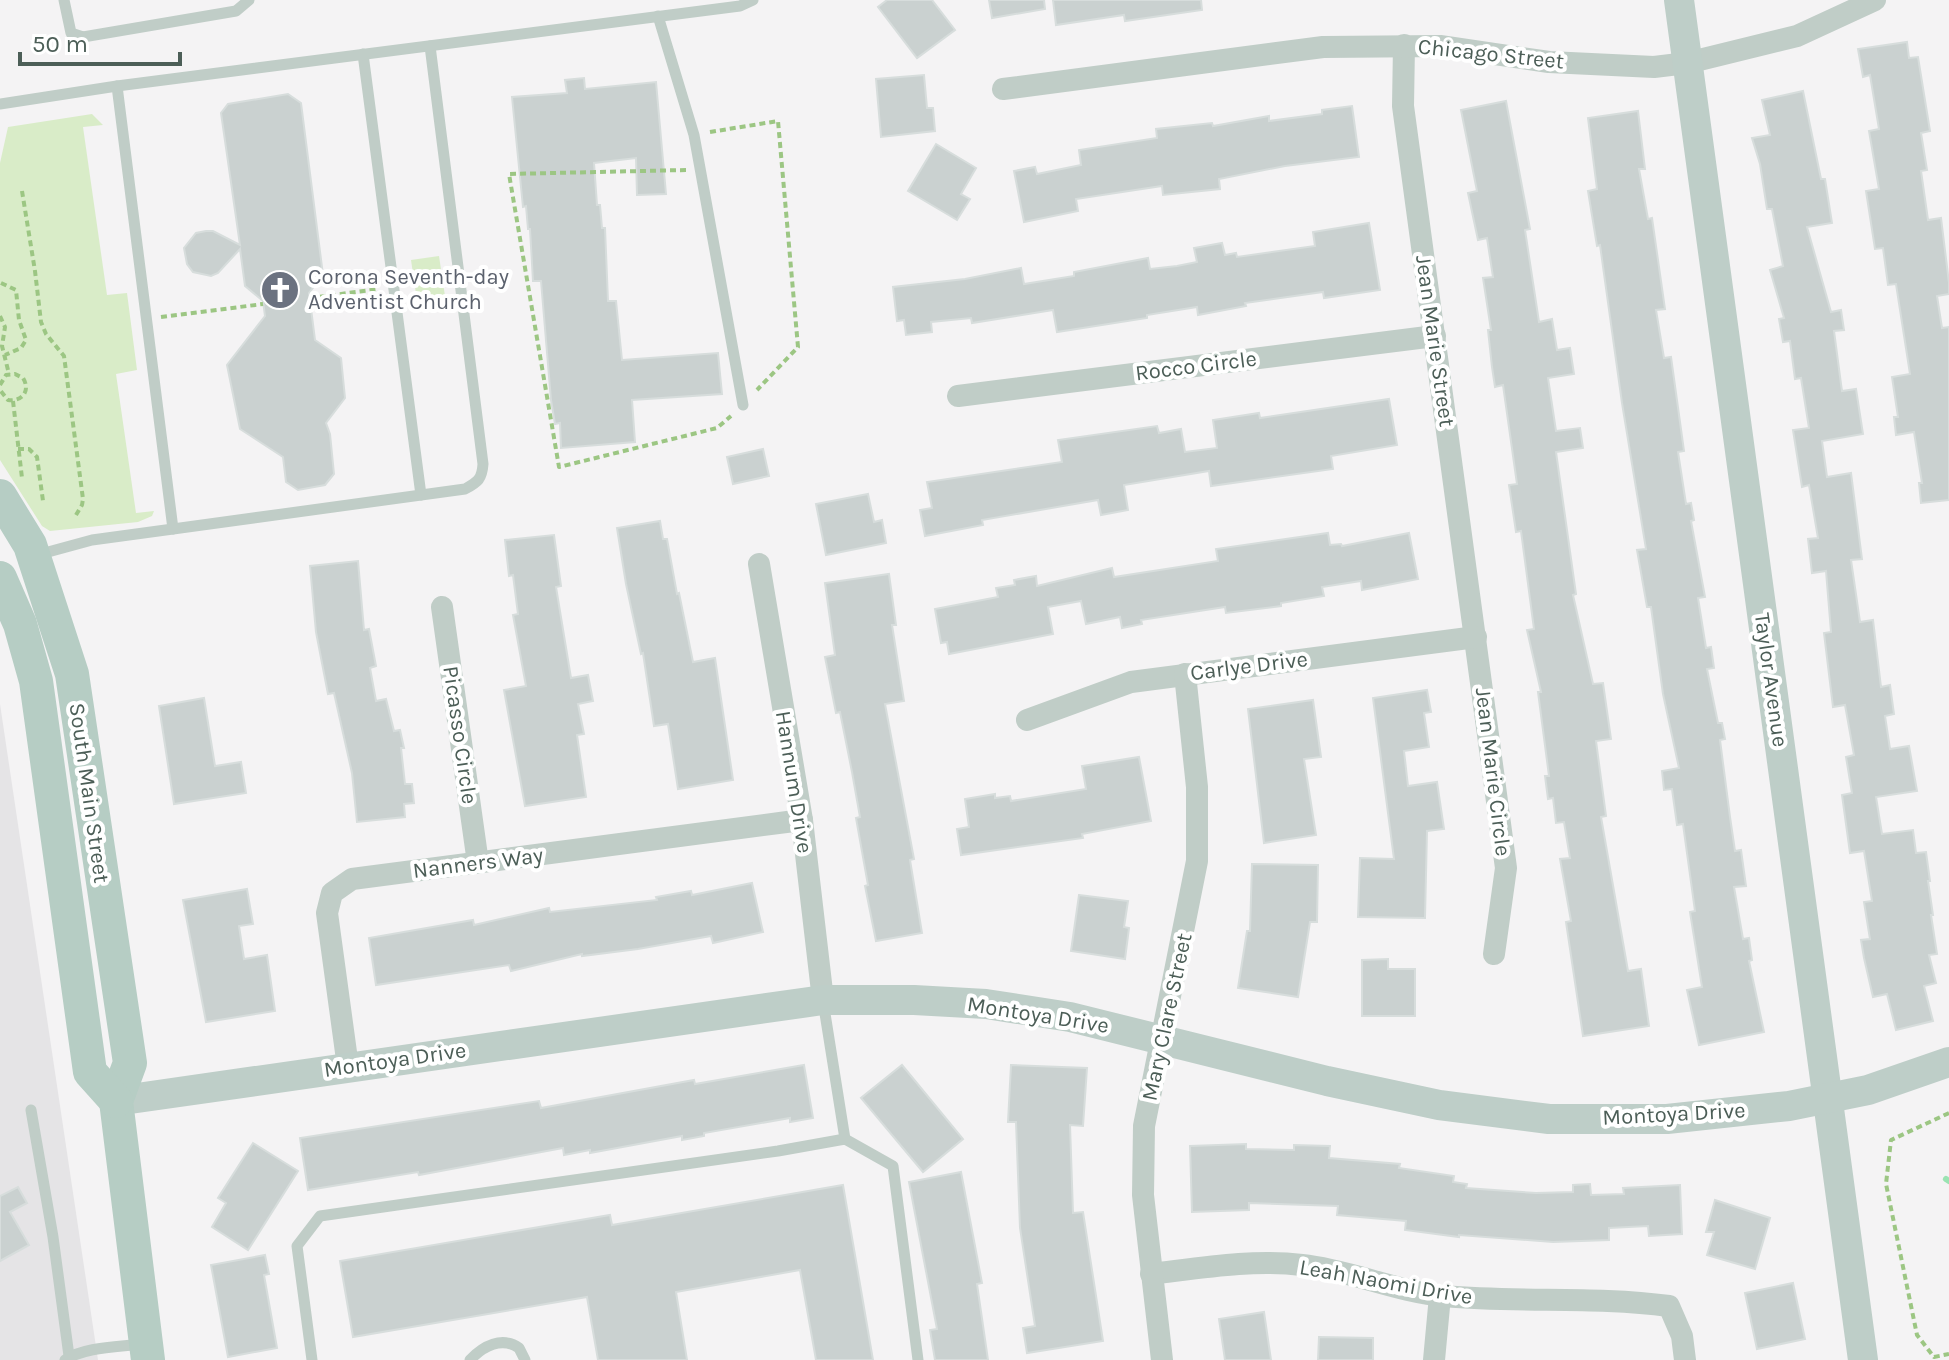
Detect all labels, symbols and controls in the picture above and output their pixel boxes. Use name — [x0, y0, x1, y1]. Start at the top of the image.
scale bar — [20, 16, 180, 66]
text: 50 m — [32, 30, 88, 58]
street label: Chicago Street — [1417, 33, 1565, 75]
street label: Jean Marie Street — [1410, 254, 1460, 428]
place label: Corona Seventh-day Adventist Church — [308, 264, 509, 315]
church icon: Corona Seventh-day Adventist Church — [259, 269, 301, 311]
street label: Rocco Circle — [1134, 346, 1258, 386]
street label: Taylor Avenue — [1749, 611, 1793, 749]
street label: Carlye Drive — [1189, 646, 1309, 686]
street label: Picasso Circle — [437, 664, 483, 806]
street label: Jean Marie Circle — [1470, 686, 1516, 858]
street label: South Main Street — [63, 701, 115, 885]
street label: Hannum Drive — [770, 709, 818, 855]
street label: Nanners Way — [411, 842, 545, 884]
street label: Mary Clare Street — [1137, 931, 1197, 1103]
street label: Montoya Drive — [965, 991, 1111, 1039]
street label: Montoya Drive — [322, 1037, 468, 1083]
street label: Montoya Drive — [1602, 1097, 1746, 1131]
street label: Leah Naomi Drive — [1298, 1254, 1474, 1310]

